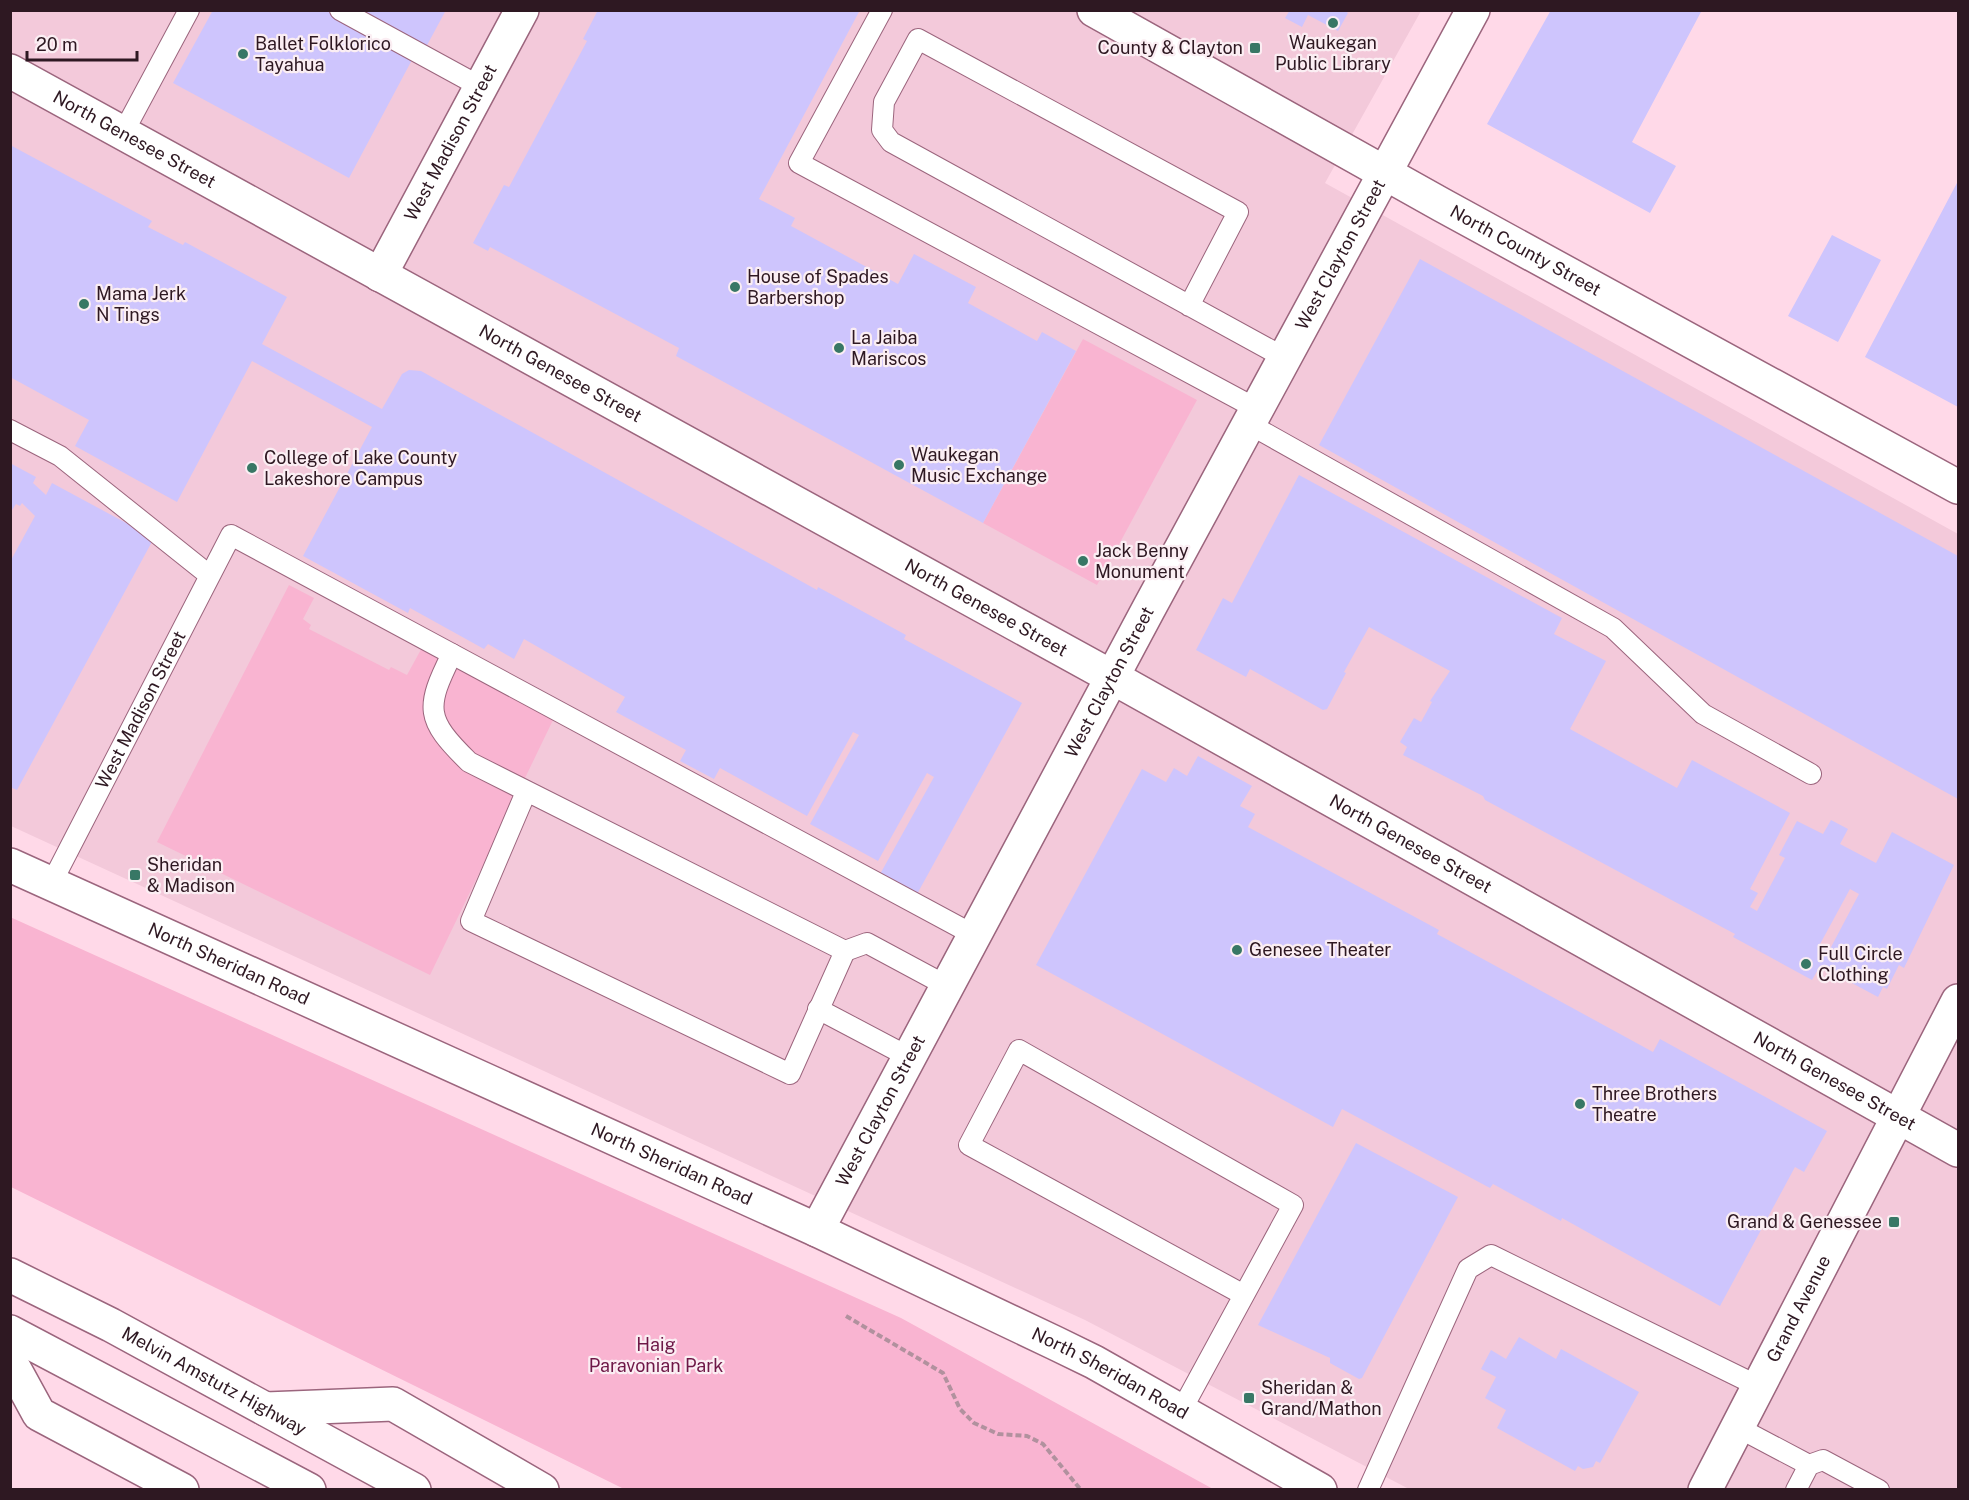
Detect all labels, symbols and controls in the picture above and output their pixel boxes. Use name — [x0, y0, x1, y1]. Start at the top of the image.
marker: Waukegan Public Library — [1326, 16, 1340, 30]
scale bar — [27, 24, 136, 62]
place label: Waukegan Public Library — [1275, 32, 1391, 74]
place label: Ballet Folklorico Tayahua — [255, 33, 391, 75]
text: 20 m — [36, 34, 78, 55]
place label: County & Clayton — [1097, 37, 1243, 58]
marker: County & Clayton — [1248, 41, 1262, 55]
marker: Ballet Folklorico Tayahua — [236, 47, 250, 61]
street label: West Madison Street — [400, 61, 501, 224]
street label: North Genesee Street — [50, 86, 220, 192]
street label: West Clayton Street — [1291, 175, 1389, 333]
street label: North County Street — [1447, 200, 1605, 300]
place label: House of Spades Barbershop — [747, 266, 889, 308]
marker: House of Spades Barbershop — [728, 280, 742, 294]
place label: Mama Jerk N Tings — [96, 283, 186, 325]
marker: Mama Jerk N Tings — [77, 297, 91, 311]
street label: North Genesee Street — [475, 320, 646, 426]
place label: La Jaiba Mariscos — [851, 327, 926, 369]
marker: La Jaiba Mariscos — [832, 341, 846, 355]
place label: Waukegan Music Exchange — [911, 444, 1047, 486]
place label: College of Lake County Lakeshore Campus — [264, 447, 458, 489]
marker: Waukegan Music Exchange — [892, 458, 906, 472]
marker: College of Lake County Lakeshore Campus — [245, 461, 259, 475]
place label: Jack Benny Monument — [1095, 540, 1189, 582]
street label: North Genesee Street — [901, 554, 1071, 661]
marker: Jack Benny Monument — [1076, 554, 1090, 568]
street label: West Clayton Street — [1060, 603, 1158, 761]
street label: West Madison Street — [91, 627, 190, 792]
street label: North Genesee Street — [1326, 790, 1496, 897]
place label: Sheridan & Madison — [147, 854, 235, 896]
marker: Sheridan & Madison — [128, 868, 142, 882]
street label: North Sheridan Road — [145, 918, 313, 1009]
place label: Genesee Theater — [1249, 939, 1391, 960]
marker: Genesee Theater — [1230, 943, 1244, 957]
place label: Full Circle Clothing — [1818, 943, 1903, 985]
marker: Full Circle Clothing — [1799, 957, 1813, 971]
street label: North Genesee Street — [1750, 1027, 1920, 1134]
street label: West Clayton Street — [831, 1032, 929, 1190]
place label: Three Brothers Theatre — [1592, 1083, 1717, 1125]
marker: Three Brothers Theatre — [1573, 1097, 1587, 1111]
street label: North Sheridan Road — [588, 1118, 756, 1209]
place label: Grand & Genessee — [1727, 1211, 1882, 1232]
marker: Grand & Genessee — [1887, 1215, 1901, 1229]
street label: Grand Avenue — [1762, 1252, 1835, 1365]
street label: Melvin Amstutz Highway — [118, 1322, 310, 1439]
street label: North Sheridan Road — [1029, 1323, 1192, 1423]
park label: Haig Paravonian Park — [589, 1334, 723, 1376]
place label: Sheridan & Grand/Mathon — [1261, 1377, 1382, 1419]
marker: Sheridan & Grand/Mathon — [1242, 1391, 1256, 1405]

